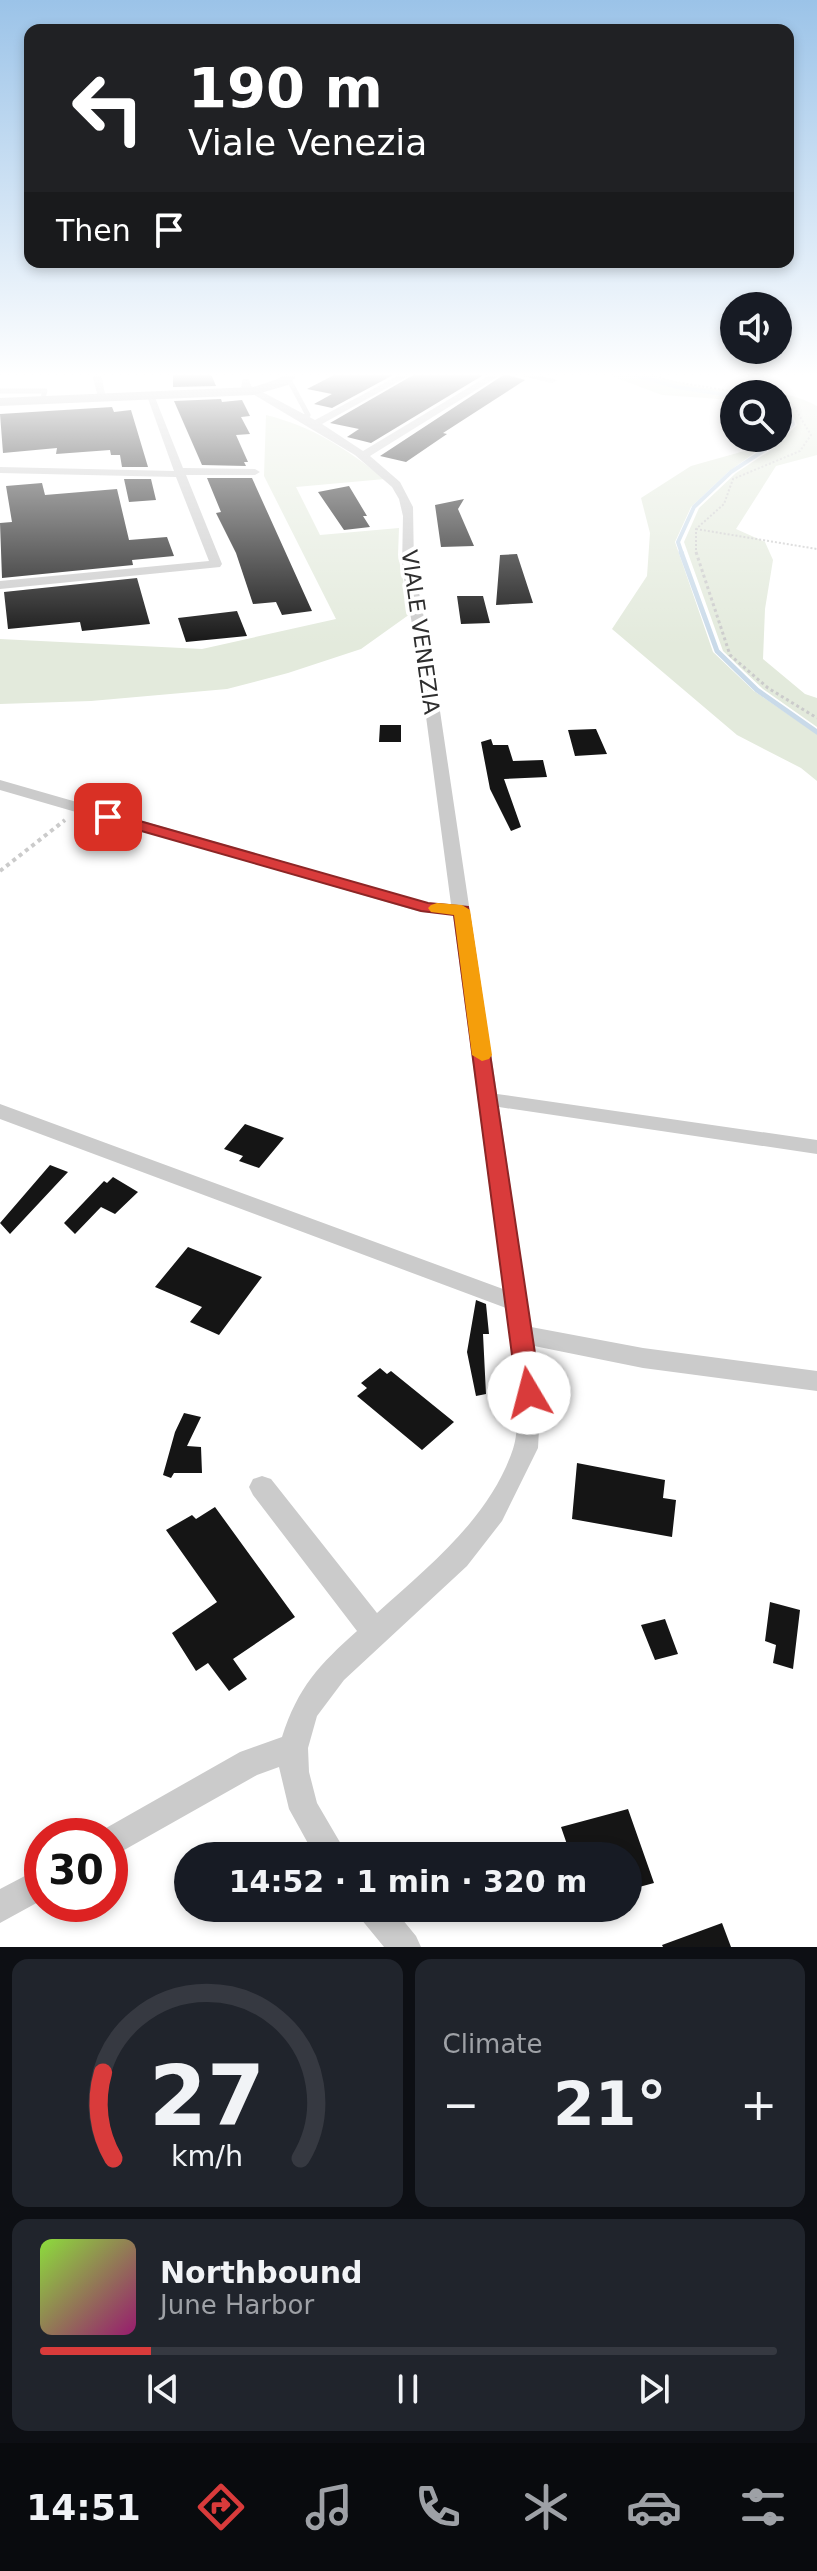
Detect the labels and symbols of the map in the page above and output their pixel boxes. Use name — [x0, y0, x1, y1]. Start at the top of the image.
street label: VIALE VENEZIA — [397, 548, 444, 716]
pin — [74, 783, 142, 851]
position arrow — [487, 1351, 571, 1435]
speed limit sign: 30 — [24, 1818, 128, 1922]

